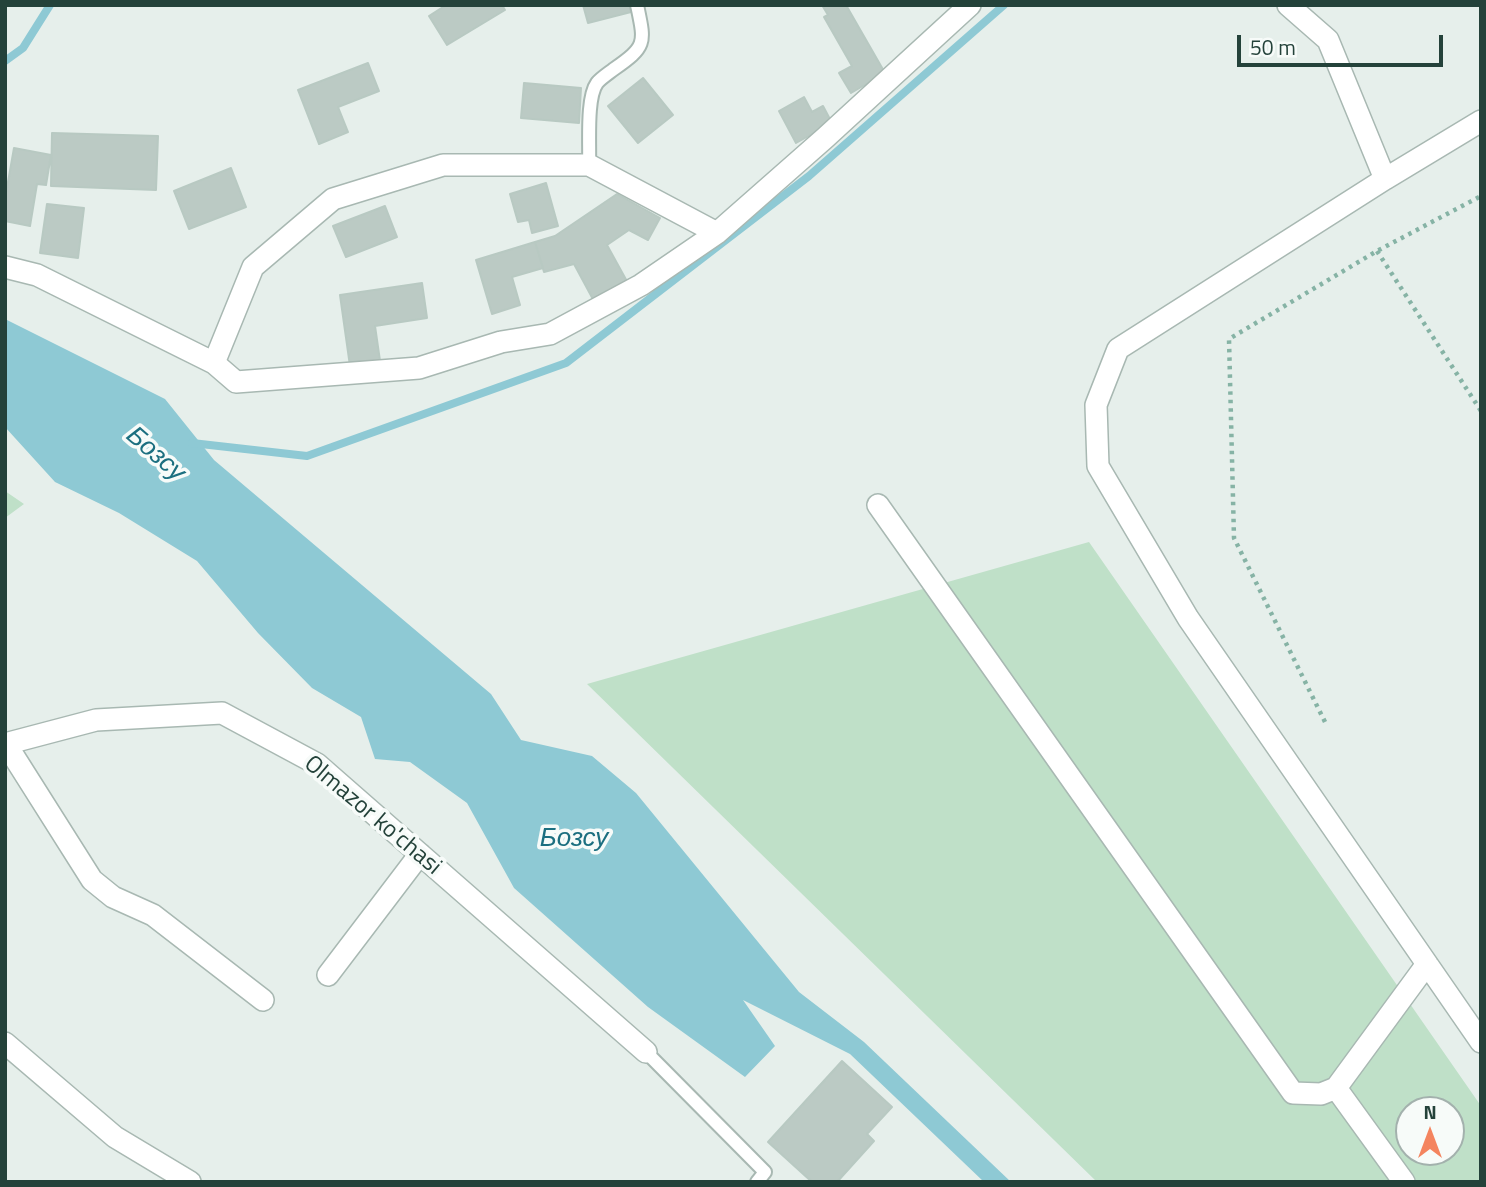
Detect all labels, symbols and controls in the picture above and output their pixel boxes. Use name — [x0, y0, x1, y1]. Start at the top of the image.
scale bar — [1241, 21, 1448, 65]
text: 50 m — [1250, 31, 1296, 63]
water label: Бозсу — [119, 421, 191, 489]
street label: Olmazor ko'chasi — [297, 750, 447, 882]
water label: Бозсу — [540, 824, 608, 856]
north arrow — [1395, 1096, 1465, 1166]
text: N — [1423, 1097, 1437, 1126]

